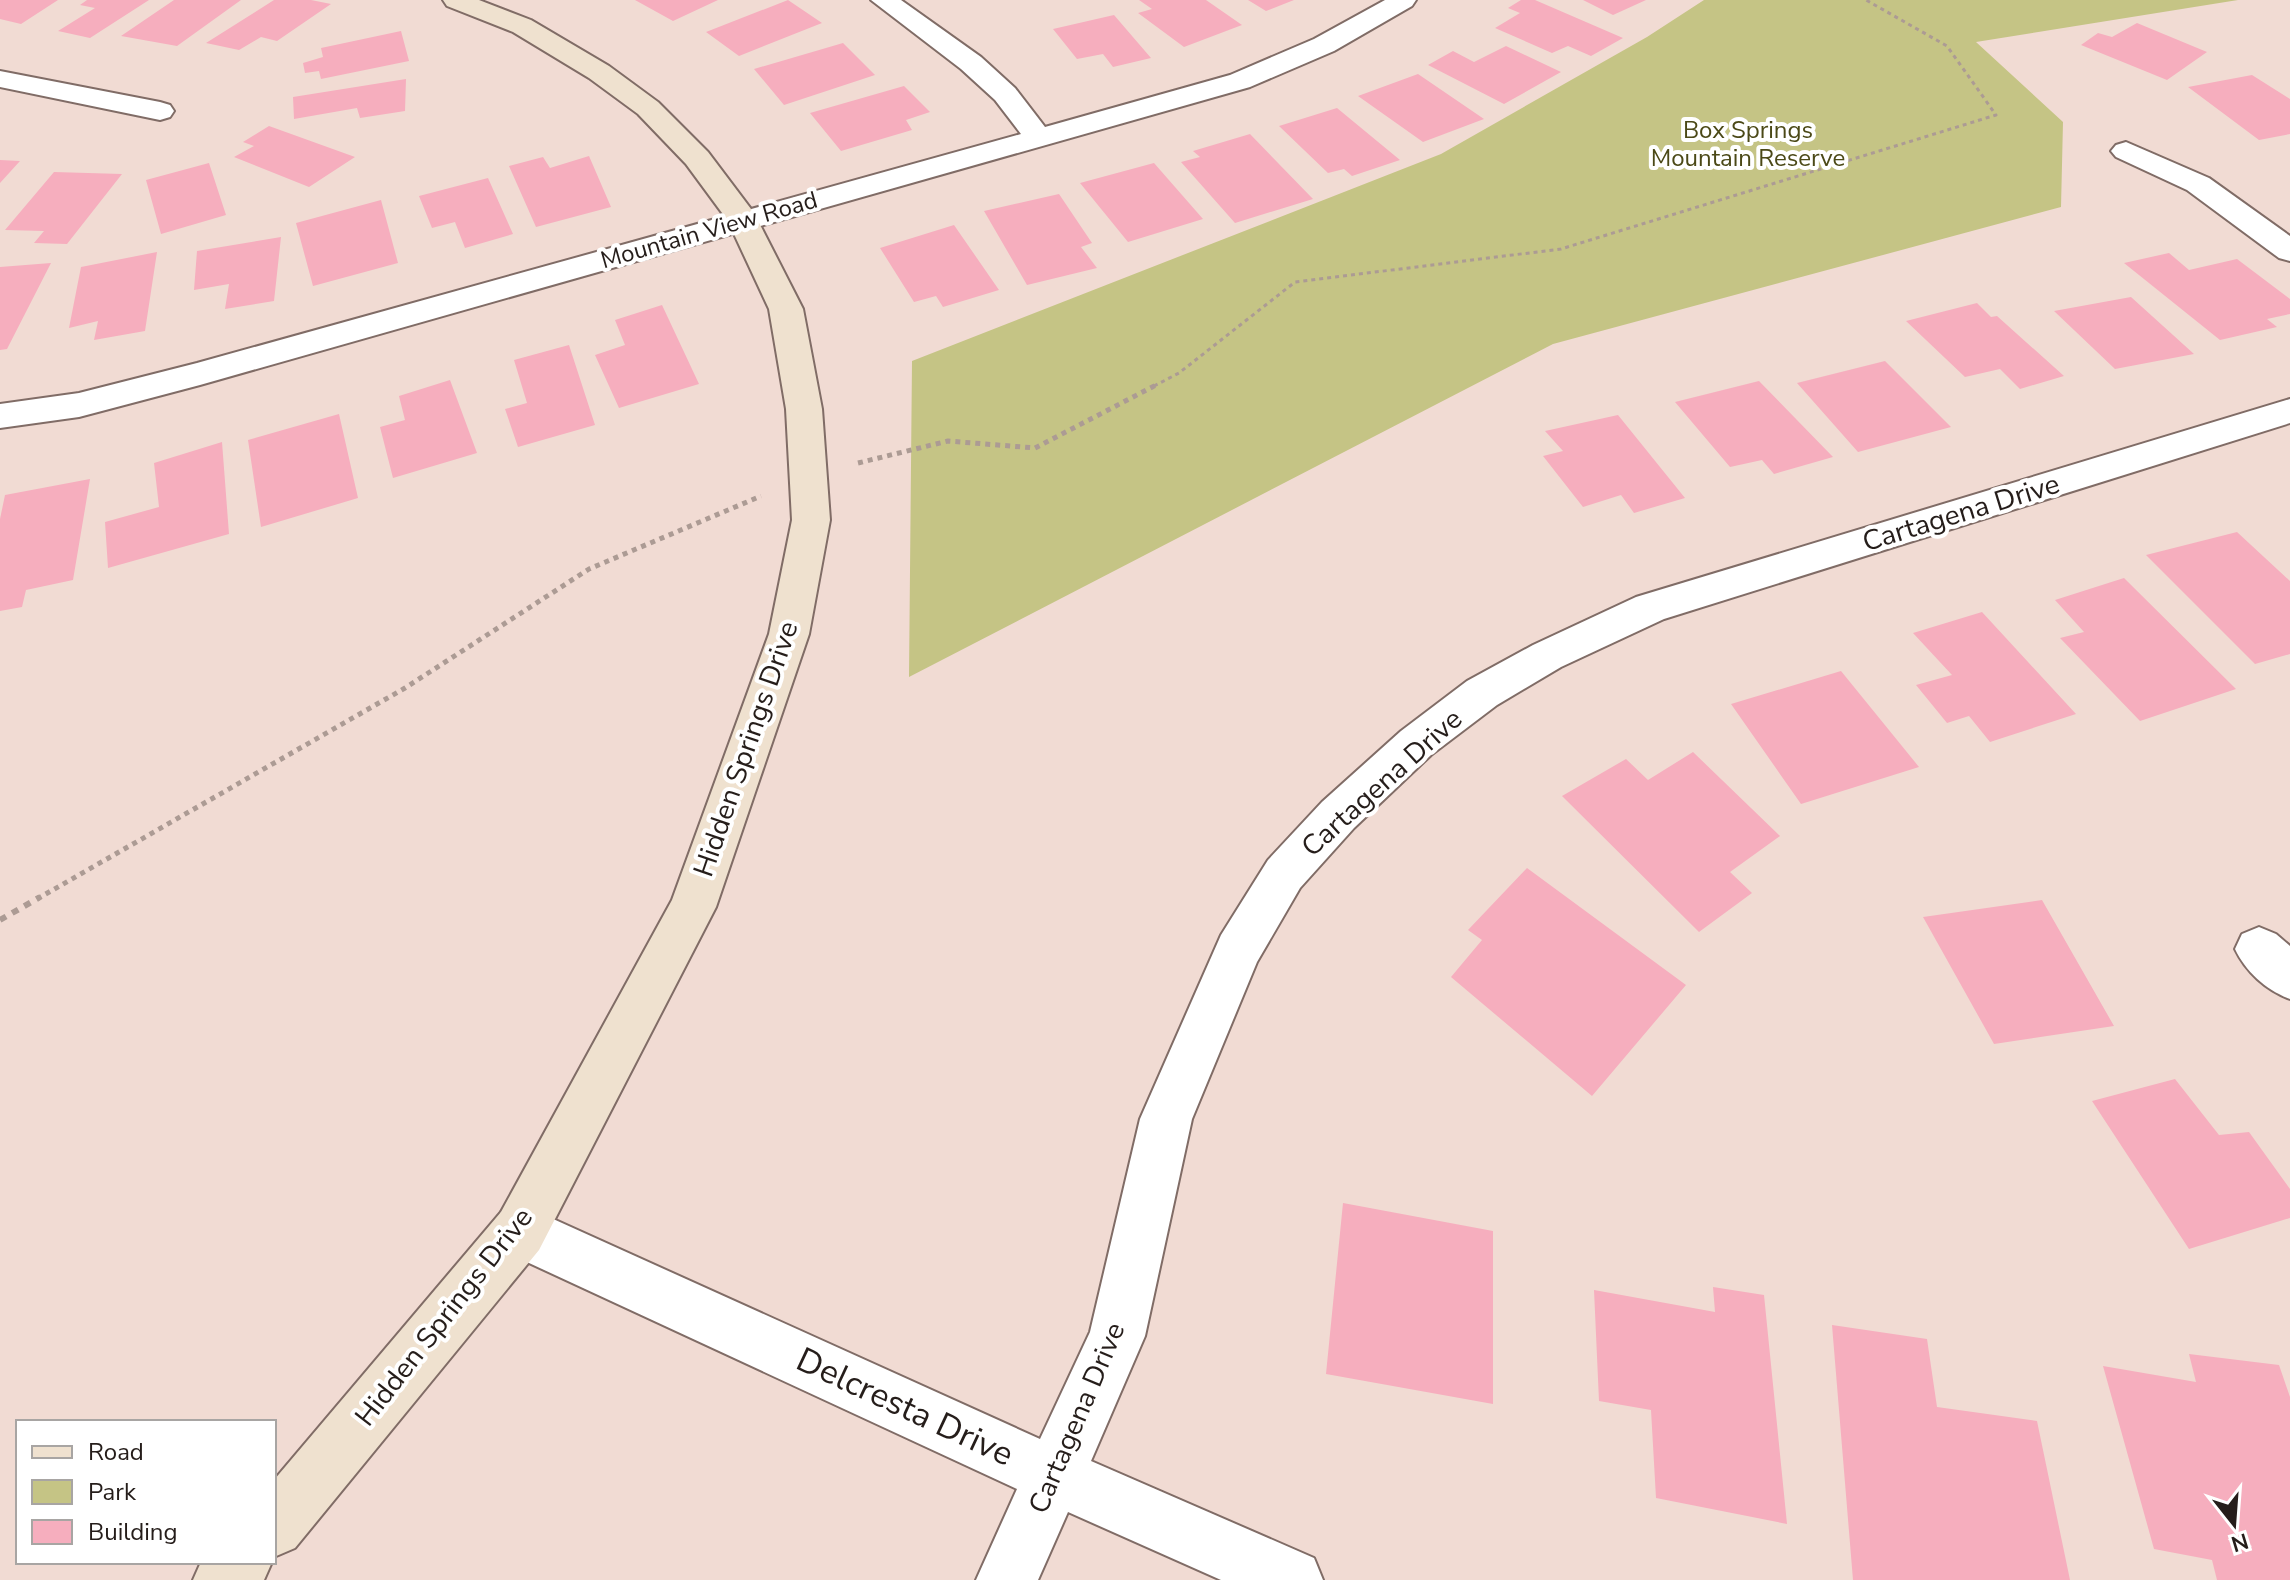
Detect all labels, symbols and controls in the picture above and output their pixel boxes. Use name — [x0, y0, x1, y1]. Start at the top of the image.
park label: Box Springs Mountain Reserve — [1651, 114, 1845, 174]
street label: Mountain View Road — [597, 184, 821, 276]
street label: Cartagena Drive — [1858, 465, 2064, 561]
street label: Hidden Springs Drive — [684, 616, 808, 882]
street label: Cartagena Drive — [1293, 701, 1471, 865]
street label: Hidden Springs Drive — [347, 1200, 541, 1434]
street label: Cartagena Drive — [1020, 1317, 1134, 1519]
street label: Delcresta Drive — [789, 1337, 1021, 1477]
legend — [16, 1420, 276, 1564]
text: Road — [88, 1436, 144, 1468]
text: Park — [88, 1476, 137, 1508]
north arrow — [2194, 1484, 2274, 1564]
text: Building — [88, 1516, 178, 1548]
text: N — [2227, 1525, 2252, 1559]

